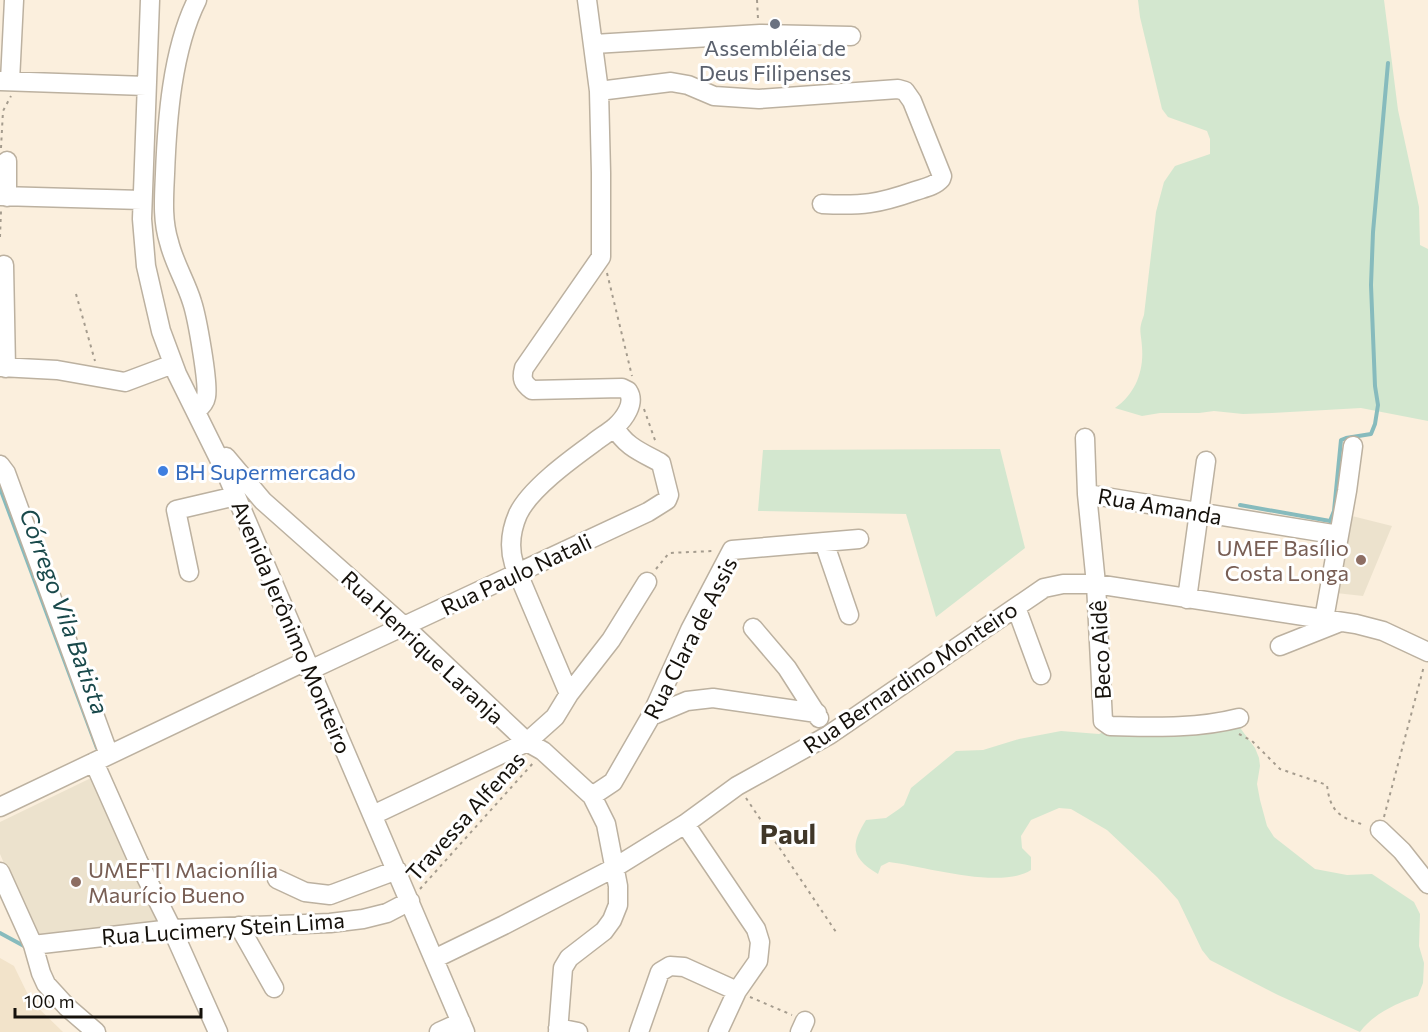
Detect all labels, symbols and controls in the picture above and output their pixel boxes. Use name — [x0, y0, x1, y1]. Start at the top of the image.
marker: Assembléia de Deus Filipenses — [768, 17, 782, 31]
place label: Assembléia de Deus Filipenses — [699, 34, 851, 86]
place label: BH Supermercado — [175, 458, 356, 485]
marker: BH Supermercado — [156, 464, 170, 478]
street label: Rua Amanda — [1096, 482, 1224, 530]
street label: Avenida Jerônimo Monteiro — [226, 496, 358, 758]
water label: Córrego Vila Batista — [14, 504, 116, 718]
street label: Rua Paulo Natali — [436, 527, 596, 621]
place label: UMEF Basílio Costa Longa — [1216, 534, 1349, 586]
street label: Rua Clara de Assis — [637, 552, 743, 724]
marker: UMEF Basílio Costa Longa — [1354, 553, 1368, 567]
street label: Rua Henrique Laranja — [336, 565, 510, 729]
street label: Rua Bernardino Monteiro — [798, 595, 1022, 759]
street label: Beco Aidê — [1084, 600, 1116, 700]
street label: Travessa Alfenas — [400, 746, 530, 886]
district label: Paul — [760, 816, 816, 850]
place label: UMEFTI Macionília Maurício Bueno — [88, 856, 278, 908]
marker: UMEFTI Macionília Maurício Bueno — [69, 875, 83, 889]
street label: Rua Lucimery Stein Lima — [100, 906, 346, 950]
scale bar — [15, 981, 201, 1019]
text: 100 m — [24, 990, 74, 1012]

